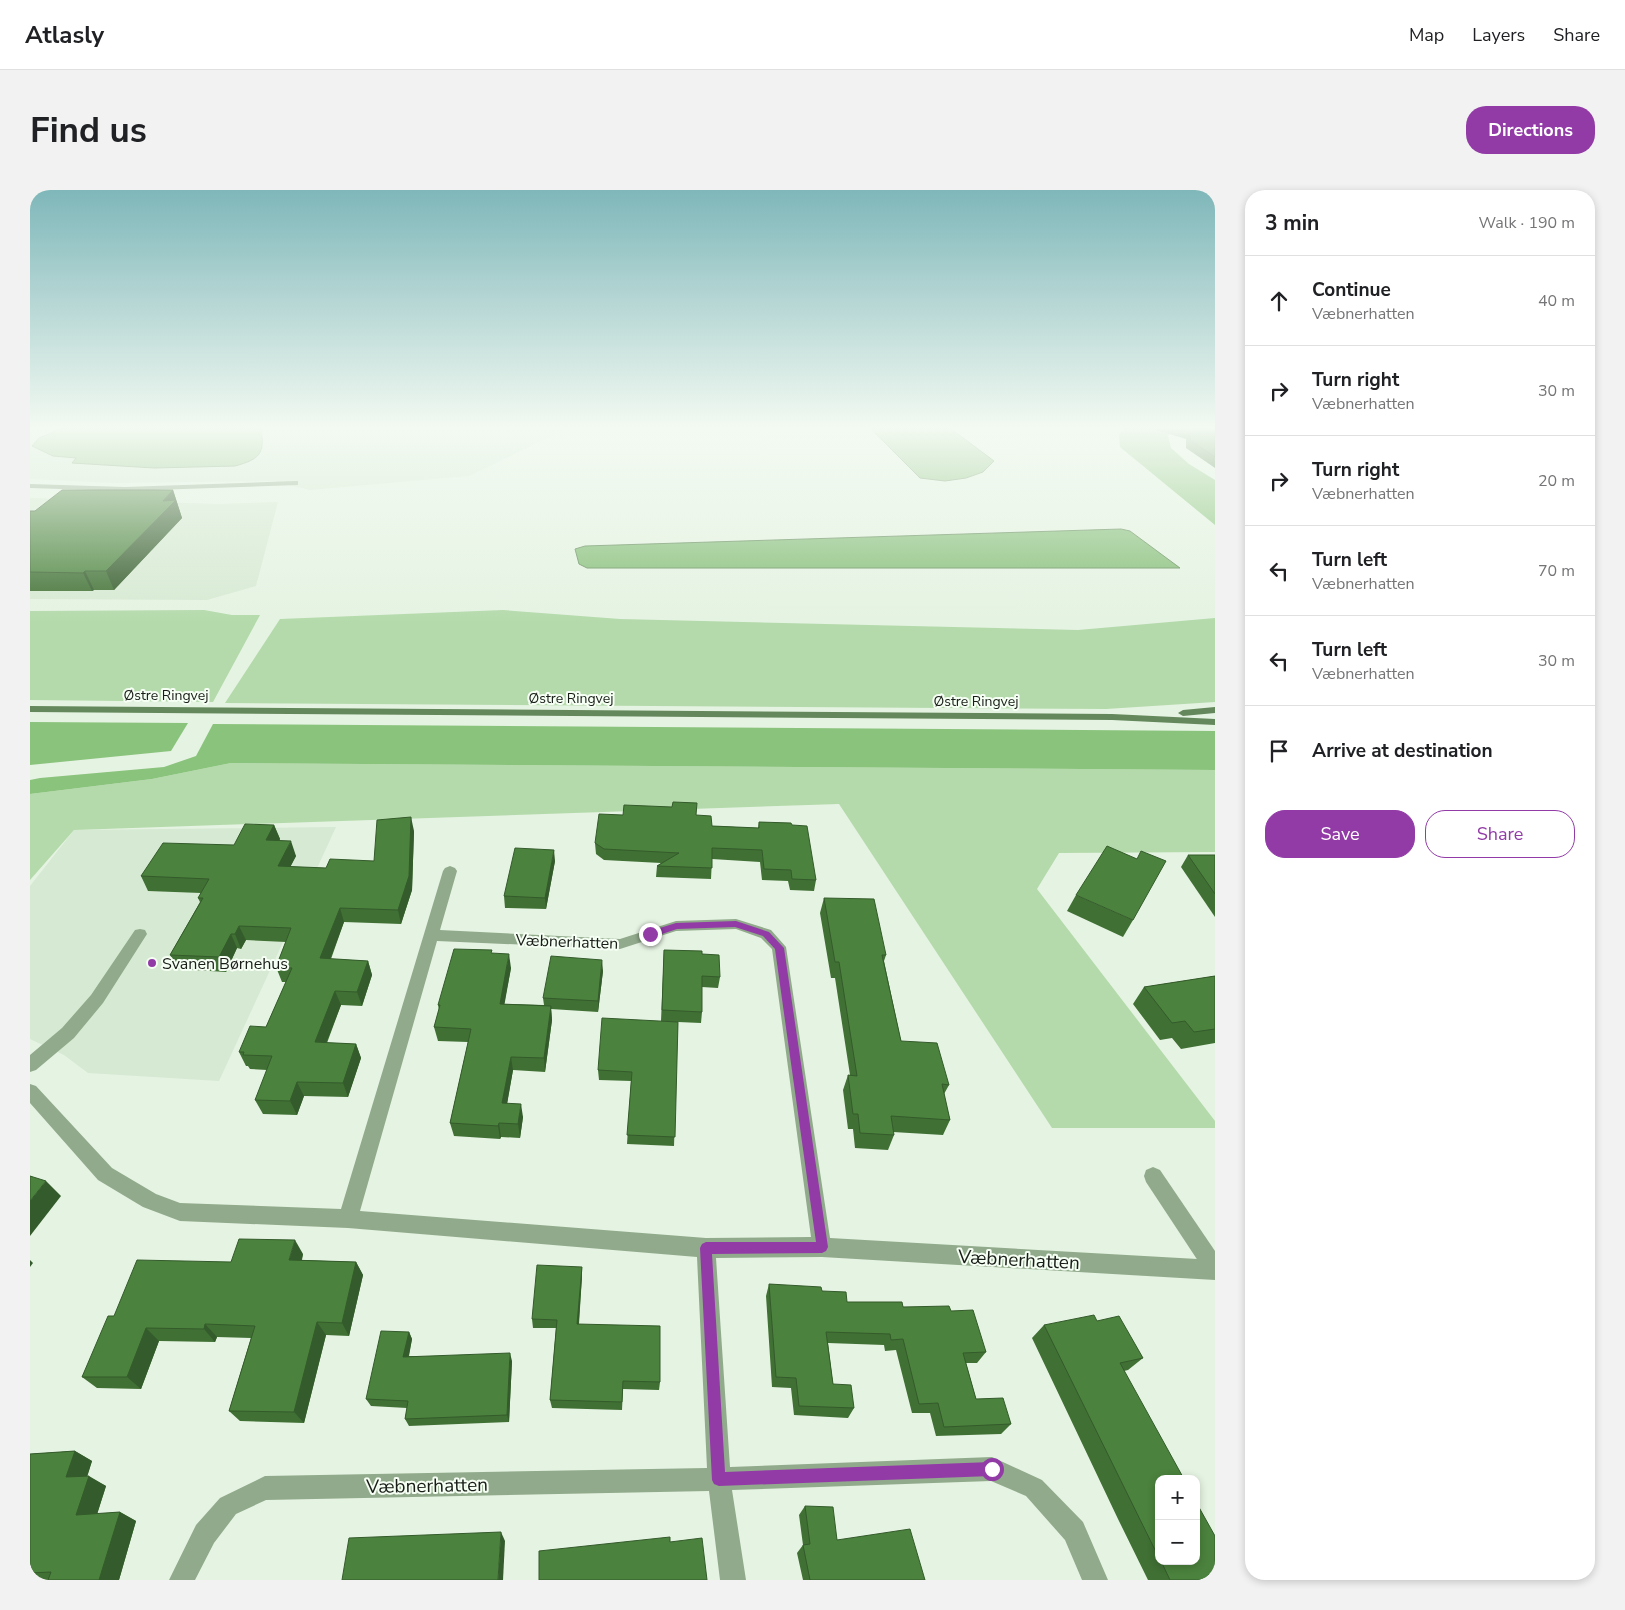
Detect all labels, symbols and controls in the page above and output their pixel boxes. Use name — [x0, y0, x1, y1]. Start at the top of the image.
text: Atlasly — [25, 19, 104, 51]
text: Map — [1409, 23, 1444, 47]
text: Layers — [1472, 23, 1525, 47]
text: Share — [1553, 23, 1600, 47]
button: Directions — [1466, 106, 1595, 154]
text: Find us — [30, 107, 147, 154]
text: 3 min — [1265, 209, 1319, 237]
text: Walk · 190 m — [1479, 212, 1575, 234]
text: Continue — [1312, 277, 1391, 303]
icon: ahead — [1265, 287, 1293, 315]
text: 40 m — [1538, 290, 1575, 312]
text: Væbnerhatten — [1312, 303, 1415, 325]
text: Turn right — [1312, 367, 1399, 393]
icon: right — [1265, 377, 1293, 405]
text: 30 m — [1538, 380, 1575, 402]
text: Væbnerhatten — [1312, 393, 1415, 415]
text: Turn right — [1312, 457, 1399, 483]
icon: right — [1265, 467, 1293, 495]
text: 20 m — [1538, 470, 1575, 492]
text: Væbnerhatten — [1312, 483, 1415, 505]
text: Turn left — [1312, 547, 1387, 573]
icon: left — [1265, 557, 1293, 585]
text: 70 m — [1538, 560, 1575, 582]
text: Væbnerhatten — [1312, 573, 1415, 595]
text: Turn left — [1312, 637, 1387, 663]
icon: left — [1265, 647, 1293, 675]
text: 30 m — [1538, 650, 1575, 672]
text: Væbnerhatten — [1312, 663, 1415, 685]
street label: Østre Ringvej — [124, 686, 208, 705]
street label: Østre Ringvej — [529, 689, 613, 708]
street label: Østre Ringvej — [934, 692, 1018, 711]
icon: arrive — [1265, 737, 1293, 765]
text: Arrive at destination — [1312, 738, 1493, 764]
button: Save — [1265, 810, 1415, 858]
button: Share — [1425, 810, 1575, 858]
route end — [639, 923, 662, 946]
street label: Væbnerhatten — [514, 929, 619, 955]
place label: Svanen Børnehus — [162, 953, 288, 975]
marker: Svanen Børnehus — [146, 957, 158, 969]
street label: Væbnerhatten — [956, 1244, 1080, 1276]
route start — [981, 1458, 1004, 1481]
street label: Væbnerhatten — [365, 1472, 488, 1500]
map controls — [1155, 1475, 1200, 1565]
button: + — [1155, 1475, 1200, 1520]
button: − — [1155, 1520, 1200, 1565]

